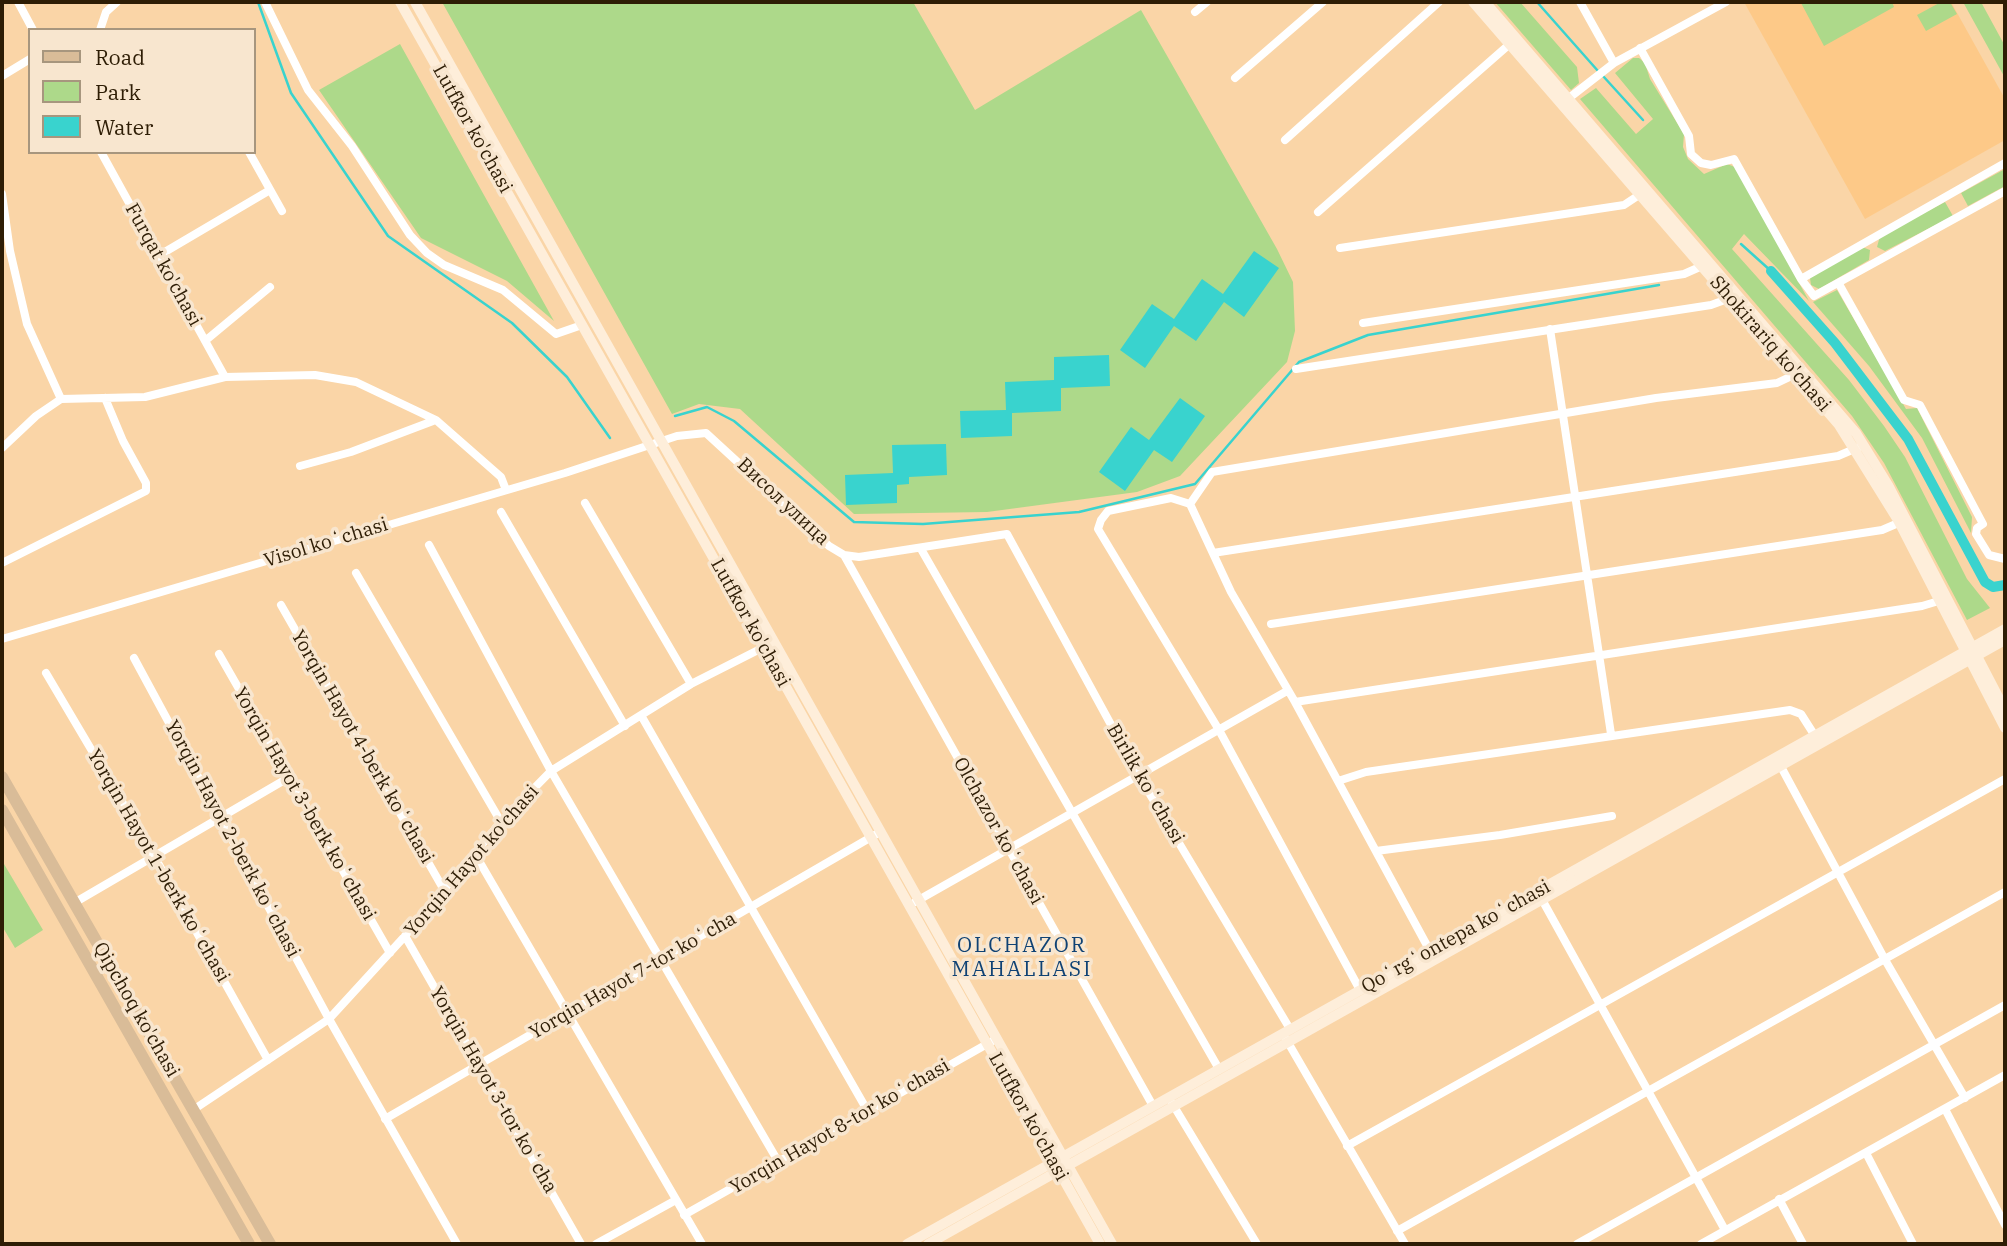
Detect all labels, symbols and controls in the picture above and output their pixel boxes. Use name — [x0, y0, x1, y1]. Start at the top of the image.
legend — [28, 28, 256, 154]
text: Road — [95, 43, 145, 71]
street label: Lutfkor ko'chasi — [427, 61, 517, 197]
text: Park — [95, 78, 141, 106]
text: Water — [95, 113, 153, 141]
street label: Furqat ko'chasi — [120, 200, 206, 330]
street label: Shokirariq ko'chasi — [1705, 271, 1835, 417]
street label: Висол улица — [732, 454, 834, 550]
street label: Visol koʻchasi — [261, 513, 391, 573]
street label: Lutfkor ko'chasi — [705, 555, 795, 691]
street label: Yorqin Hayot 4-berk koʻchasi — [286, 626, 438, 868]
street label: Yorqin Hayot 3-berk koʻchasi — [228, 683, 380, 925]
street label: Yorqin Hayot 2-berk koʻchasi — [160, 716, 304, 962]
street label: Birlik koʻchasi — [1101, 720, 1189, 848]
street label: Yorqin Hayot 1-berk koʻchasi — [82, 745, 234, 987]
street label: Olchazor koʻchasi — [948, 754, 1048, 908]
street label: Yorqin Hayot ko'chasi — [400, 781, 544, 941]
street label: Qoʻrgʻontepa koʻchasi — [1358, 876, 1554, 998]
street label: Yorqin Hayot 7-tor koʻcha — [526, 907, 740, 1045]
district label: OLCHAZOR MAHALLASI — [953, 933, 1091, 983]
street label: Qipchoq ko'chasi — [88, 938, 184, 1082]
street label: Yorqin Hayot 3-tor koʻcha — [424, 983, 562, 1197]
street label: Lutfkor ko'chasi — [983, 1049, 1073, 1185]
street label: Yorqin Hayot 8-tor koʻchasi — [726, 1055, 954, 1199]

